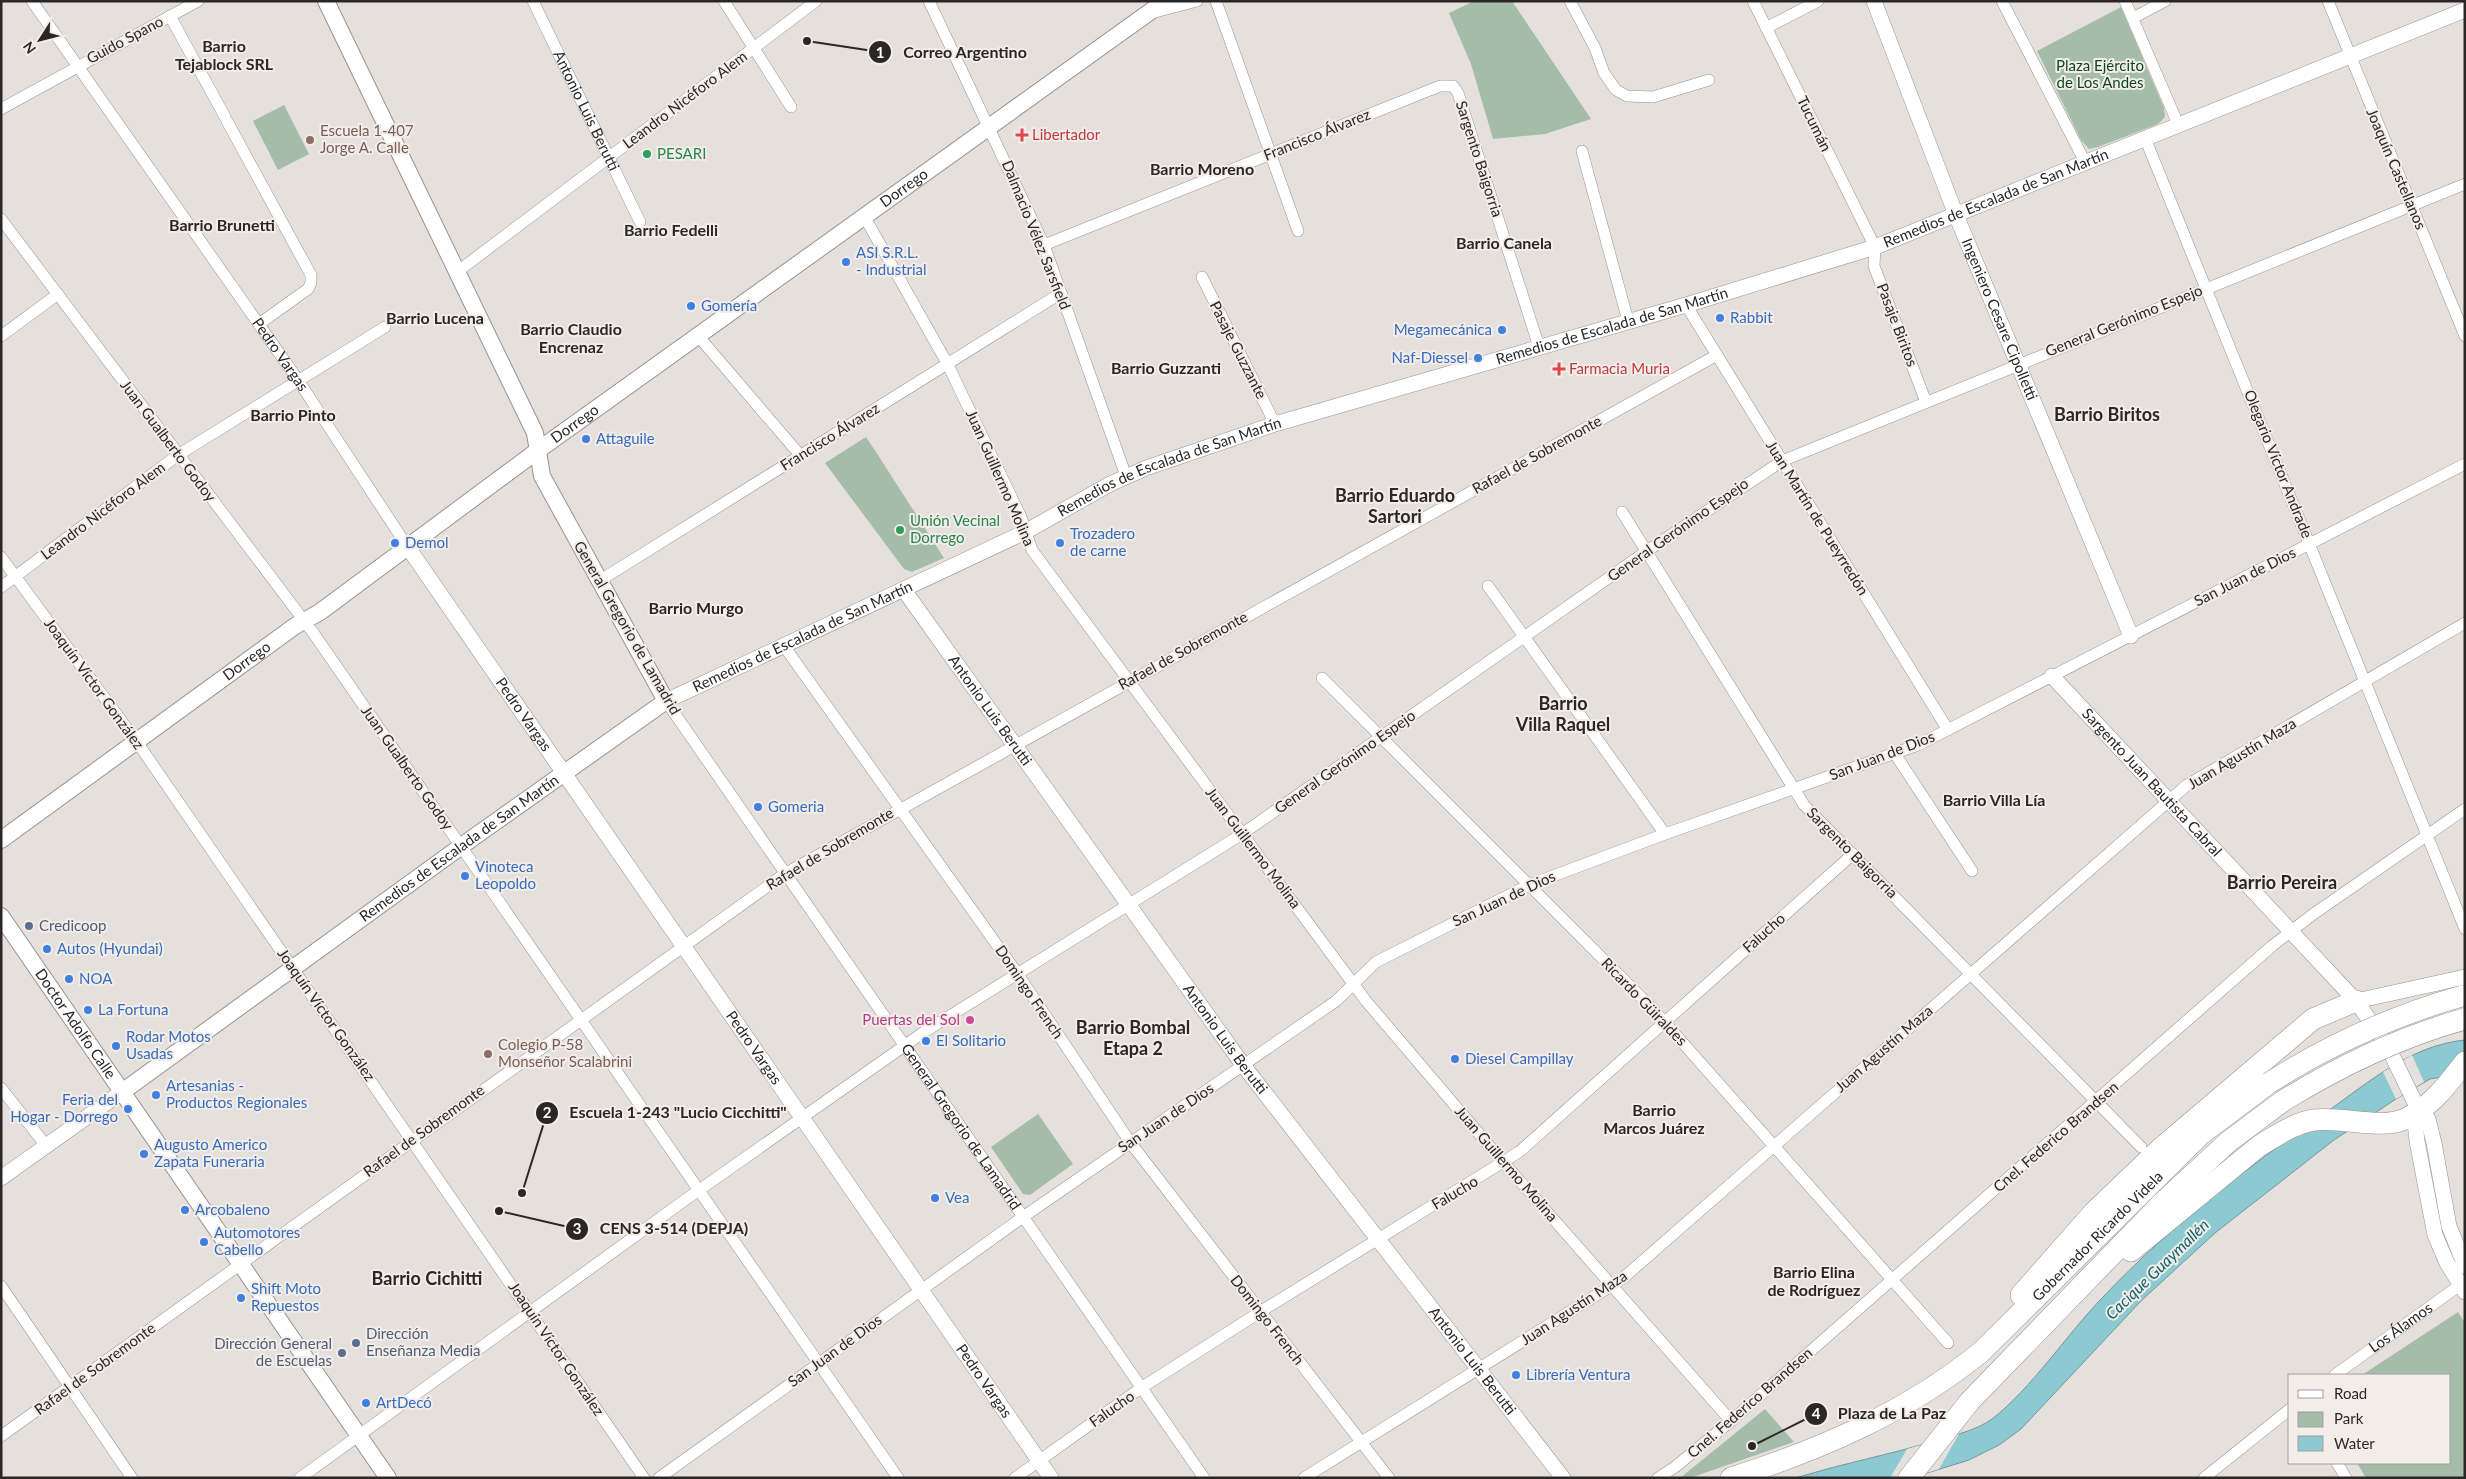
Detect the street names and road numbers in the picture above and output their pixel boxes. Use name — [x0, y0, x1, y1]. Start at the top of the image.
street label: Guido Spano — [83, 11, 166, 67]
street label: Antonio Luis Berutti — [550, 47, 624, 174]
street label: Leandro Nicéforo Alem — [619, 47, 750, 152]
street label: Tucumán — [1794, 93, 1836, 154]
street label: Sargento Baigorria — [1453, 98, 1507, 219]
street label: Francisco Álvarez — [1261, 104, 1373, 164]
street label: Joaquín Castellanos — [2363, 105, 2431, 232]
street label: Remedios de Escalada de San Martín — [1881, 144, 2111, 251]
street label: Dalmacio Vélez Sarsfield — [999, 157, 1075, 312]
street label: Dorrego — [876, 164, 931, 210]
street label: Ingeniero Cesare Cipolletti — [1959, 235, 2042, 402]
street label: Pasaje Biritos — [1874, 280, 1922, 369]
street label: General Gerónimo Espejo — [2042, 280, 2205, 360]
street label: Remedios de Escalada de San Martín — [1494, 283, 1730, 368]
street label: Pasaje Guzzante — [1207, 298, 1271, 401]
street label: Pedro Vargas — [249, 314, 313, 394]
street label: Juan Gualberto Godoy — [117, 376, 221, 505]
street label: Olegario Víctor Andrade — [2241, 387, 2317, 540]
street label: Francisco Álvarez — [776, 398, 883, 474]
street label: Dorrego — [547, 400, 602, 446]
street label: Juan Guillermo Molina — [963, 407, 1039, 549]
street label: Rafael de Sobremonte — [1469, 411, 1604, 497]
street label: Remedios de Escalada de San Martín — [1054, 413, 1283, 520]
street label: Juan Martín de Pueyrredón — [1763, 437, 1873, 598]
street label: Leandro Nicéforo Alem — [37, 458, 168, 563]
street label: General Gerónimo Espejo — [1604, 474, 1751, 585]
street label: General Gregorio de Lamadrid — [571, 537, 685, 718]
street label: San Juan de Dios — [2191, 543, 2298, 609]
street label: Remedios de Escalada de San Martín — [689, 576, 915, 695]
street label: Rafael de Sobremonte — [1115, 607, 1250, 693]
street label: Joaquín Víctor González — [41, 614, 149, 753]
street label: Dorrego — [219, 637, 274, 684]
street label: Antonio Luis Berutti — [945, 651, 1036, 769]
street label: Pedro Vargas — [493, 674, 556, 754]
street label: Juan Gualberto Godoy — [358, 702, 458, 833]
street label: Sargento Juan Bautista Cabral — [2079, 704, 2226, 860]
street label: General Gerónimo Espejo — [1271, 706, 1418, 817]
street label: Juan Agustín Maza — [2184, 714, 2299, 793]
street label: San Juan de Dios — [1826, 727, 1937, 783]
street label: Remedios de Escalada de San Martín — [356, 770, 562, 925]
street label: Juan Guillermo Molina — [1202, 783, 1305, 912]
street label: Rafael de Sobremonte — [763, 803, 896, 893]
street label: Sargento Baigorria — [1804, 803, 1902, 901]
street label: San Juan de Dios — [1449, 866, 1558, 930]
street label: Falucho — [1738, 909, 1788, 956]
street label: Domingo French — [992, 941, 1068, 1042]
street label: Joaquín Víctor González — [274, 945, 380, 1084]
street label: Ricardo Güiraldes — [1598, 954, 1691, 1049]
street label: Doctor Adolfo Calle — [32, 965, 120, 1082]
street label: Antonio Luis Berutti — [1180, 980, 1272, 1097]
street label: Juan Agustín Maza — [1831, 1001, 1936, 1095]
street label: Pedro Vargas — [723, 1007, 786, 1088]
street label: General Gregorio de Lamadrid — [898, 1040, 1025, 1213]
street label: Cnel. Federico Brandsen — [1989, 1077, 2121, 1195]
street label: San Juan de Dios — [1114, 1079, 1217, 1156]
street label: Rafael de Sobremonte — [359, 1080, 487, 1180]
street label: Juan Guillermo Molina — [1452, 1102, 1562, 1225]
street label: Gobernador Ricardo Videla — [2028, 1167, 2166, 1304]
street label: Falucho — [1428, 1171, 1481, 1213]
street label: Juan Agustín Maza — [1517, 1266, 1630, 1348]
street label: Domingo French — [1227, 1271, 1308, 1368]
street label: Joaquín Víctor González — [505, 1278, 609, 1419]
street label: Los Álamos — [2365, 1298, 2435, 1356]
street label: Antonio Luis Berutti — [1426, 1303, 1521, 1418]
street label: San Juan de Dios — [784, 1310, 885, 1390]
street label: Rafael de Sobremonte — [30, 1318, 158, 1418]
street label: Pedro Vargas — [953, 1340, 1017, 1421]
street label: Cnel. Federico Brandsen — [1683, 1343, 1815, 1461]
street label: Falucho — [1085, 1386, 1137, 1430]

